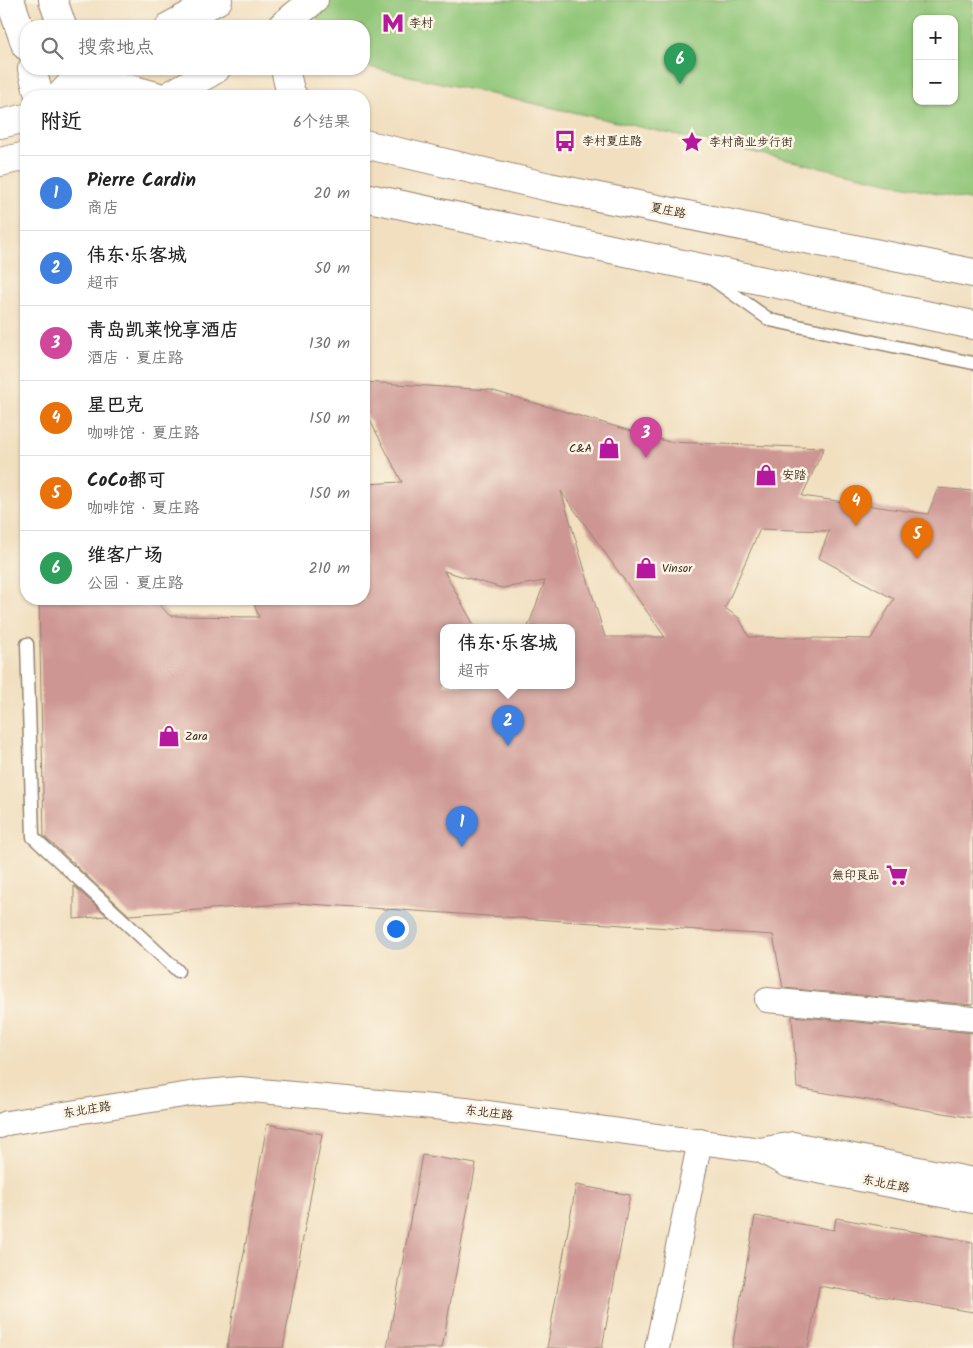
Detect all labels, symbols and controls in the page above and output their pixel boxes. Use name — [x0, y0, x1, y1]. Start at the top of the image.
metro station icon: 李村 — [380, 10, 406, 36]
place label: 李村 — [409, 14, 433, 33]
map controls — [913, 15, 958, 105]
button: + — [913, 15, 958, 60]
search box — [20, 20, 370, 75]
text: 搜索地点 — [78, 33, 154, 63]
icon: search — [38, 34, 66, 62]
pin: 6 — [664, 43, 696, 84]
button: − — [913, 60, 958, 105]
text: 附近 — [40, 106, 82, 139]
text: 6个结果 — [293, 110, 350, 135]
bus stop icon: 李村夏庄路 — [552, 128, 578, 154]
place icon: 李村商业步行街 — [679, 129, 705, 155]
place label: 李村夏庄路 — [582, 132, 642, 151]
place label: 李村商业步行街 — [709, 133, 793, 152]
text: Pierre Cardin — [87, 166, 196, 196]
text: 1 — [54, 181, 58, 206]
text: 20 m — [314, 181, 350, 206]
text: 商店 — [87, 196, 119, 221]
street label: 夏庄路 — [649, 198, 687, 224]
text: 伟东·乐客城 — [87, 241, 187, 271]
text: 2 — [51, 256, 61, 281]
text: 50 m — [314, 256, 350, 281]
text: 超市 — [87, 271, 119, 296]
text: 青岛凯莱悦享酒店 — [87, 316, 239, 346]
text: 3 — [52, 331, 60, 356]
text: 130 m — [309, 331, 350, 356]
text: 酒店 · 夏庄路 — [87, 346, 184, 371]
text: 星巴克 — [87, 391, 144, 421]
text: 4 — [52, 406, 60, 431]
text: 150 m — [309, 406, 350, 431]
pin: 3 — [630, 417, 662, 458]
text: 咖啡馆 · 夏庄路 — [87, 421, 200, 446]
shop icon: C&A — [596, 435, 622, 461]
place label: C&A — [569, 439, 592, 458]
shop icon: 安踏 — [753, 462, 779, 488]
text: CoCo都可 — [87, 466, 166, 496]
place label: 安踏 — [782, 466, 806, 485]
text: 5 — [52, 481, 60, 506]
text: 150 m — [309, 481, 350, 506]
pin: 4 — [840, 485, 872, 526]
text: 咖啡馆 · 夏庄路 — [87, 496, 200, 521]
pin: 5 — [901, 518, 933, 559]
text: 维客广场 — [87, 541, 163, 571]
shop icon: Vinsor — [633, 555, 659, 581]
text: 6 — [52, 556, 60, 581]
text: 210 m — [309, 556, 350, 581]
place label: Vinsor — [662, 559, 693, 578]
text: 公园 · 夏庄路 — [87, 571, 184, 596]
popup — [440, 624, 575, 689]
text: 伟东·乐客城 — [458, 629, 557, 659]
text: 超市 — [458, 659, 490, 684]
pin: 2 — [492, 705, 524, 746]
shop icon: Zara — [156, 723, 182, 749]
place label: Zara — [185, 727, 208, 746]
pin: 1 — [446, 806, 478, 847]
supermarket icon: 無印良品 — [884, 862, 910, 888]
place label: 無印良品 — [832, 866, 880, 885]
your location — [383, 916, 409, 942]
street label: 东北庄路 — [62, 1097, 112, 1123]
street label: 东北庄路 — [464, 1101, 514, 1125]
street label: 东北庄路 — [861, 1170, 911, 1198]

